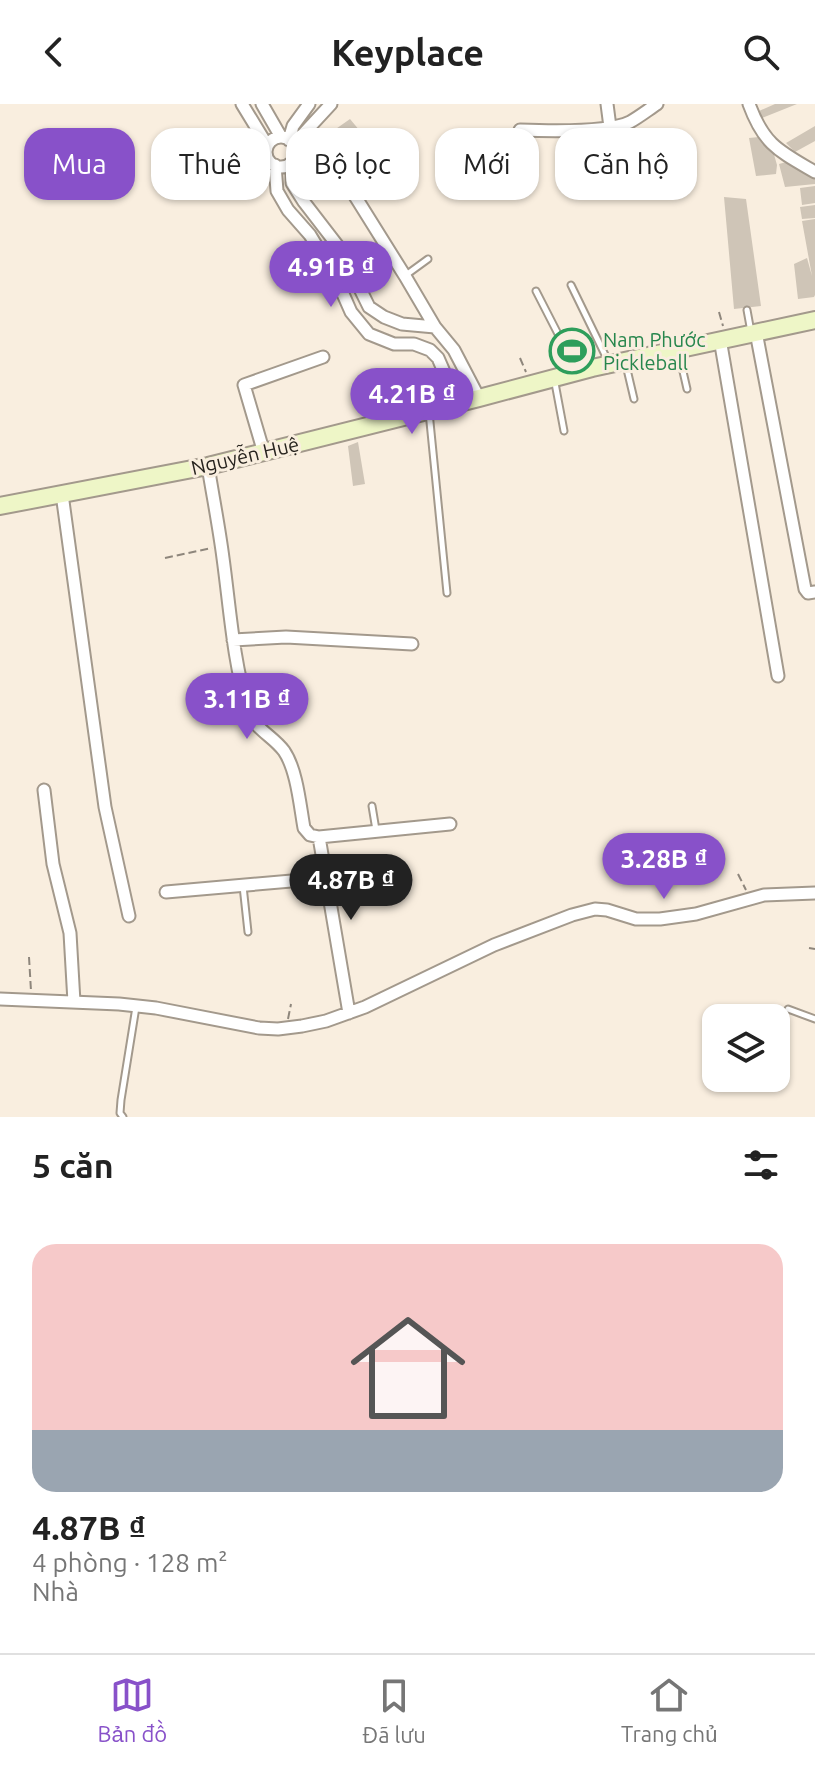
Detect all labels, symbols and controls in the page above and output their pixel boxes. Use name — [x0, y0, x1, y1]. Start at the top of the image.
icon: back — [32, 30, 76, 74]
icon: search — [739, 30, 783, 74]
text: Keyplace — [331, 32, 484, 73]
chip: Mua — [24, 128, 135, 200]
chip: Thuê — [151, 128, 270, 200]
chip: Bộ lọc — [286, 128, 419, 200]
chip: Mới — [435, 128, 539, 200]
chip: Căn hộ — [555, 128, 697, 200]
pin: 4.91B ₫ — [257, 241, 405, 309]
text: 4.91B ₫ — [287, 252, 375, 281]
sports icon: Nam Phước Pickleball — [548, 327, 596, 375]
place label: Nam Phước Pickleball — [603, 328, 706, 374]
pin: 4.21B ₫ — [338, 368, 486, 436]
text: 4.21B ₫ — [368, 379, 456, 408]
street label: Nguyễn Huệ — [188, 430, 301, 479]
pin: 3.11B ₫ — [173, 673, 321, 741]
text: 3.11B ₫ — [203, 684, 291, 713]
pin: 3.28B ₫ — [590, 833, 738, 901]
text: 3.28B ₫ — [620, 844, 708, 873]
pin: 4.87B ₫ — [277, 854, 425, 922]
text: 4.87B ₫ — [307, 865, 395, 894]
map controls — [702, 1004, 790, 1092]
button: layers — [702, 1004, 790, 1092]
icon: filters — [739, 1143, 783, 1187]
text: 5 căn — [32, 1146, 114, 1184]
icon: home — [336, 1296, 480, 1440]
text: 4.87B ₫ — [32, 1508, 146, 1546]
text: 4 phòng · 128 m² — [32, 1548, 228, 1577]
text: Nhà — [32, 1577, 79, 1606]
tab: Bản đồ — [98, 1673, 167, 1748]
tab: Trang chủ — [621, 1673, 717, 1748]
tab: Đã lưu — [362, 1674, 426, 1747]

